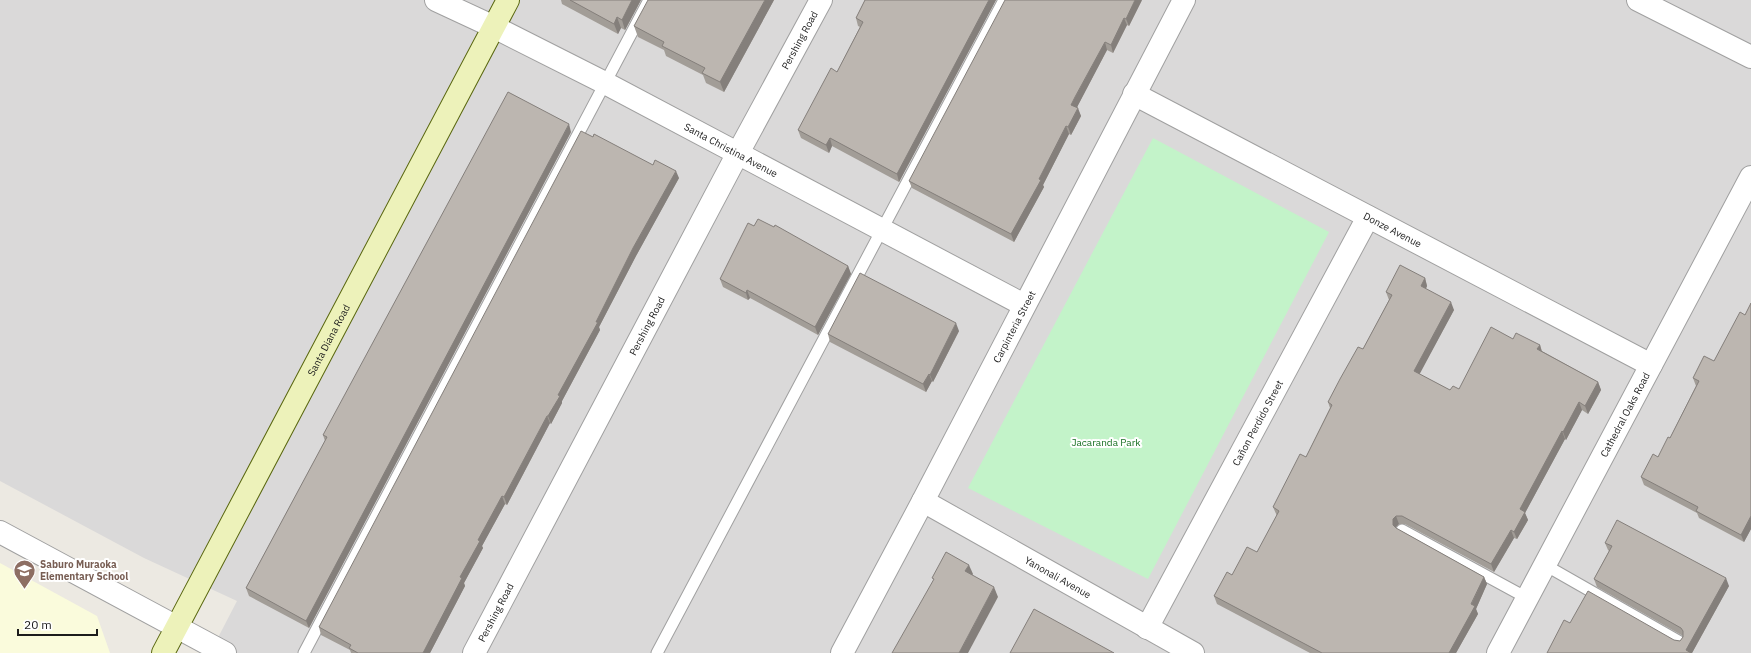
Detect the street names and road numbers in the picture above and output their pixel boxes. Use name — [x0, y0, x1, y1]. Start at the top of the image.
street label: Pershing Road — [779, 9, 821, 72]
street label: Santa Christina Avenue — [682, 120, 780, 181]
street label: Donze Avenue — [1361, 209, 1424, 251]
street label: Carpinteria Street — [990, 288, 1039, 365]
street label: Pershing Road — [626, 295, 668, 358]
street label: Santa Diana Road — [305, 302, 353, 378]
street label: Cathedral Oaks Road — [1597, 370, 1653, 459]
street label: Cañon Perdido Street — [1229, 377, 1286, 468]
street label: Yanonali Avenue — [1022, 554, 1094, 602]
street label: Pershing Road — [475, 581, 517, 644]

